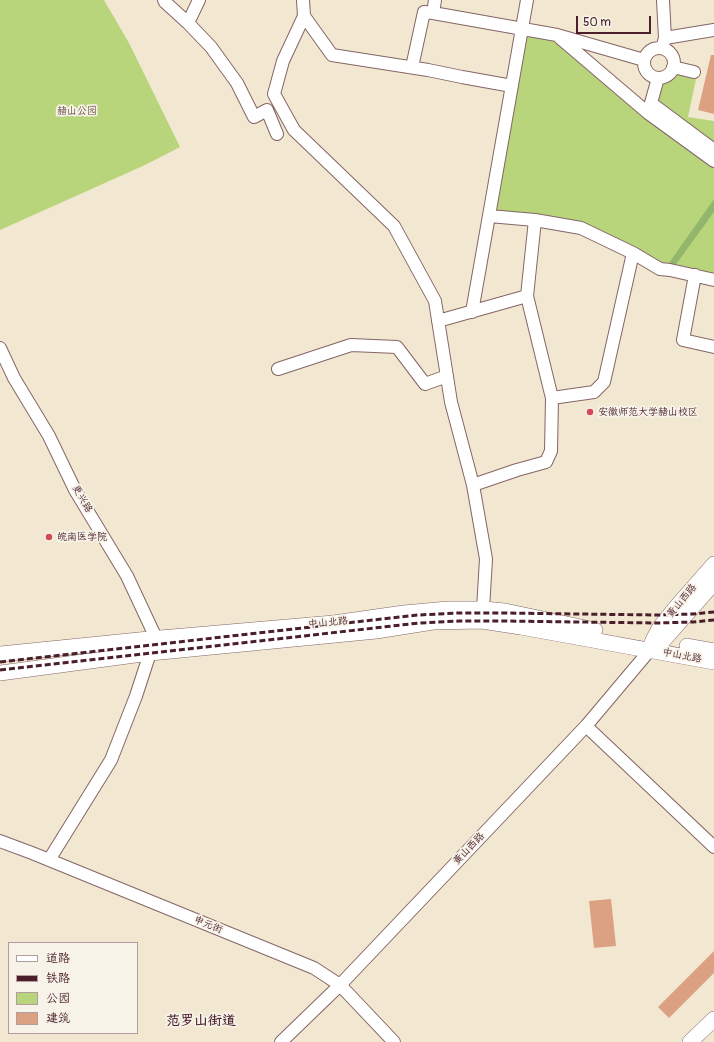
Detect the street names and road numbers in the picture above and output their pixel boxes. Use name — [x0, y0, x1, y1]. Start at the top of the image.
street label: 更兴路 — [69, 483, 95, 515]
street label: 黄山西路 — [665, 582, 699, 620]
street label: 中山北路 — [307, 615, 349, 631]
street label: 中山北路 — [661, 646, 703, 666]
street label: 黄山西路 — [451, 830, 487, 868]
street label: 申元街 — [192, 914, 224, 936]

